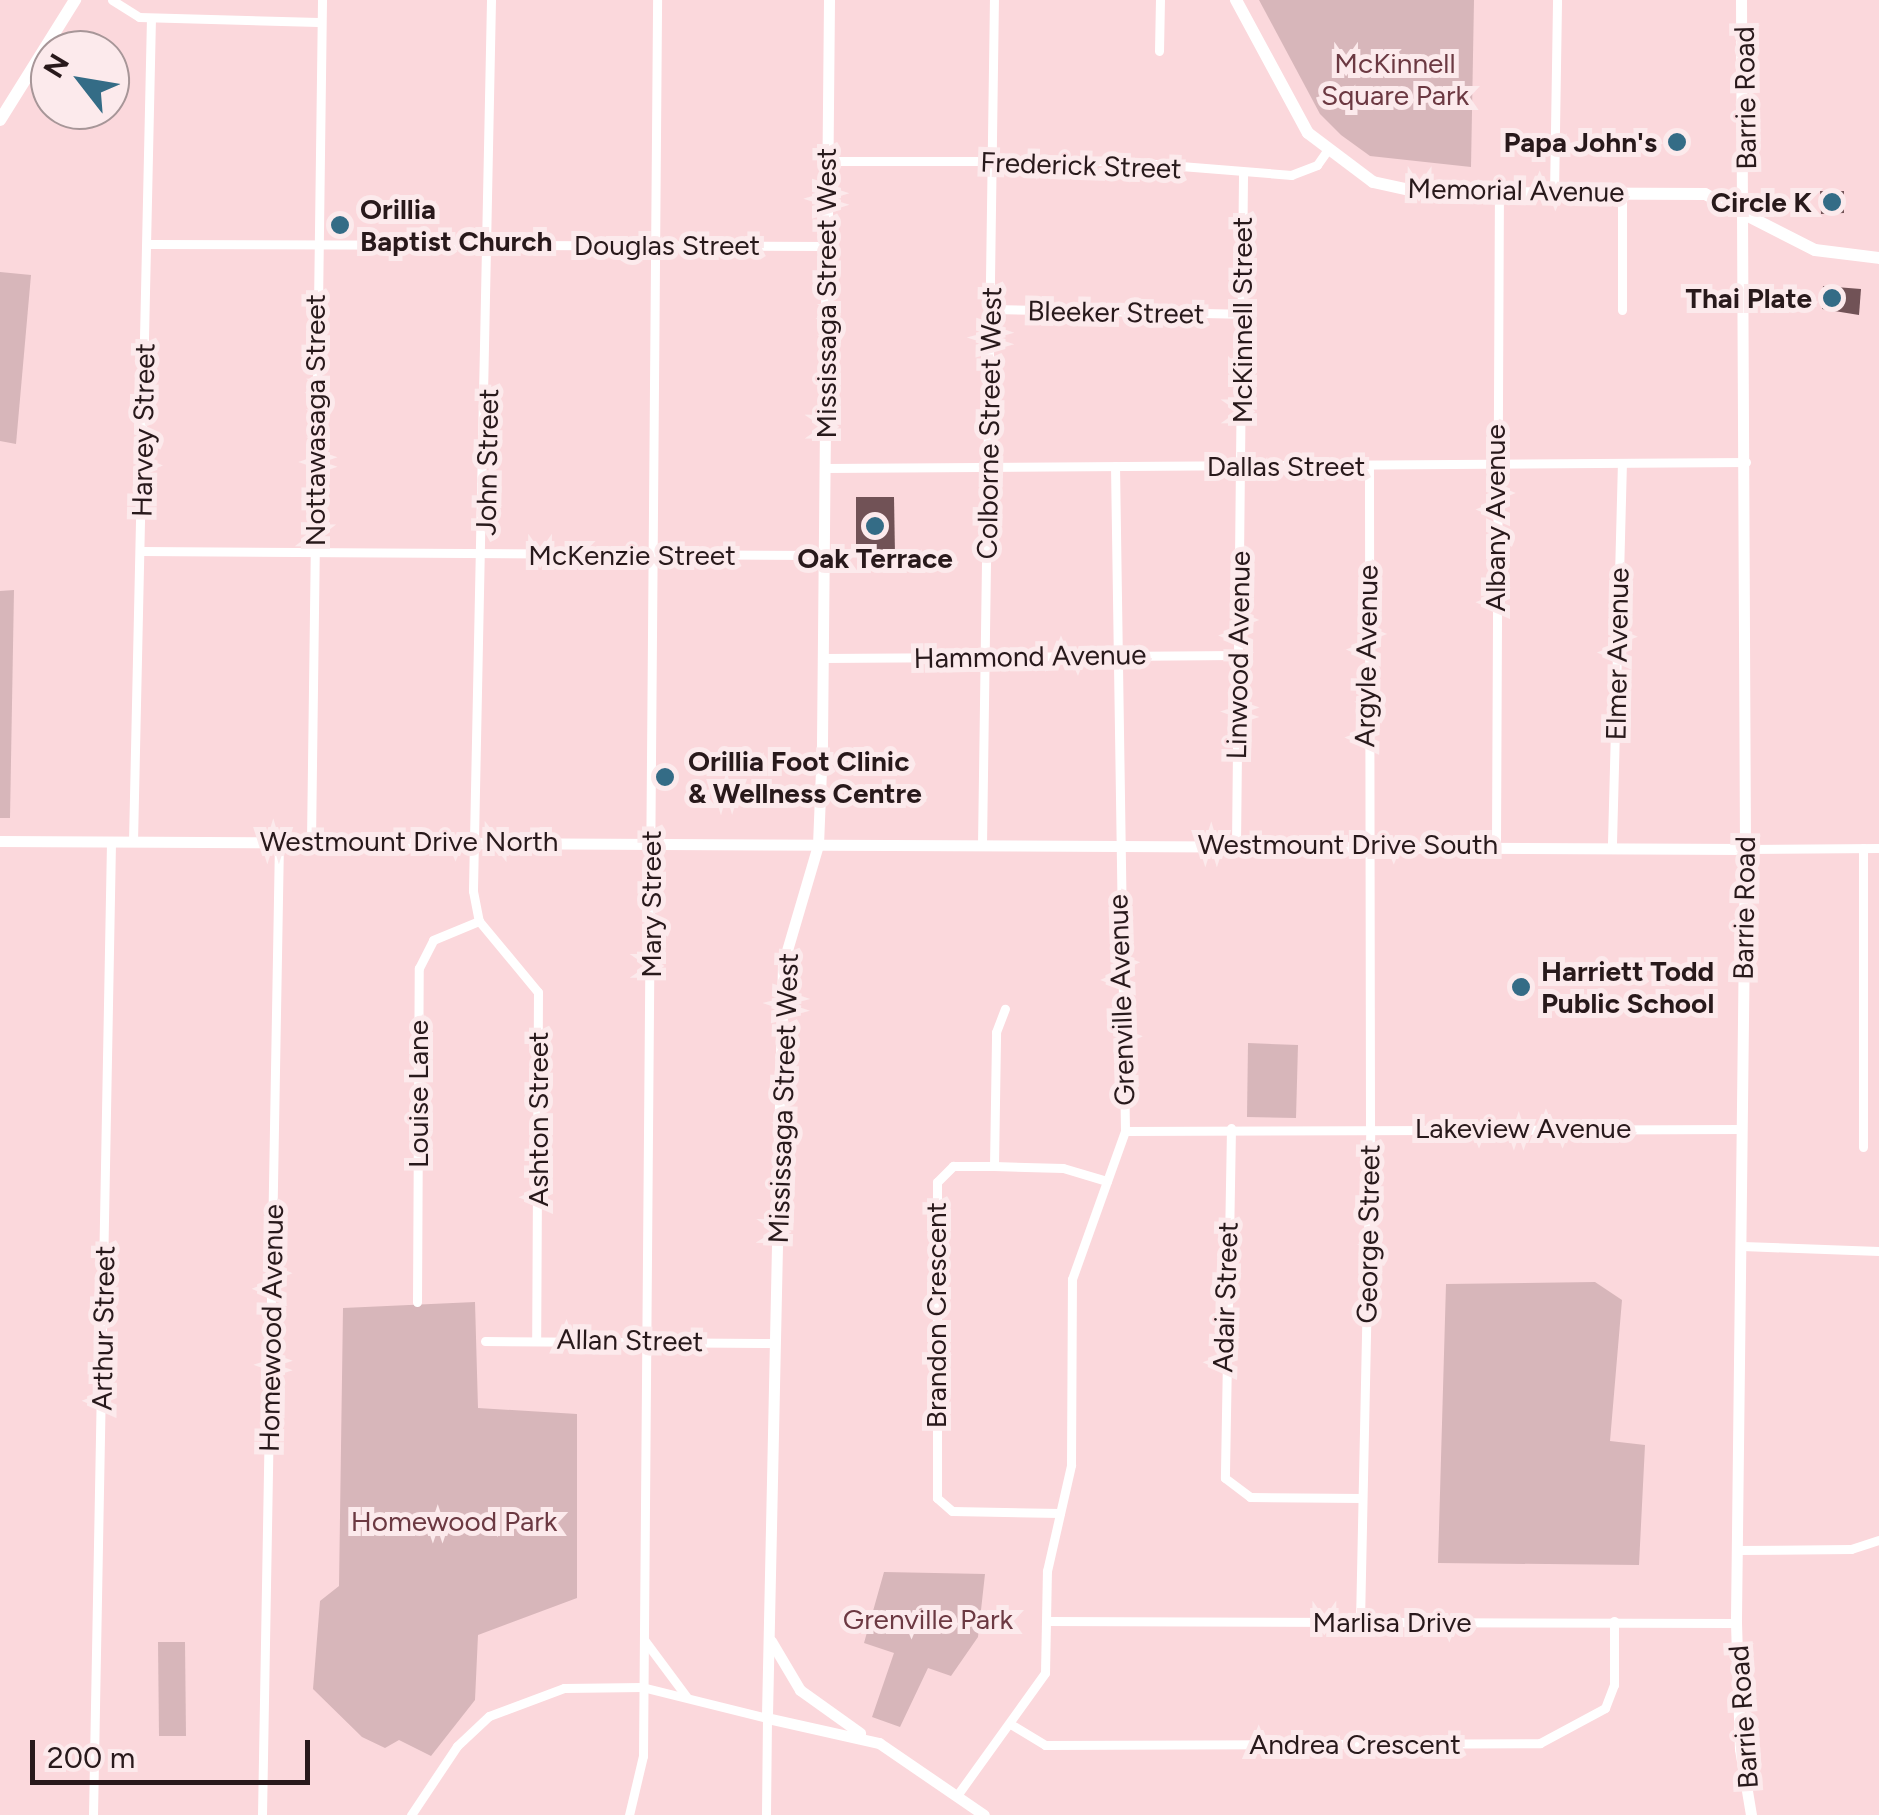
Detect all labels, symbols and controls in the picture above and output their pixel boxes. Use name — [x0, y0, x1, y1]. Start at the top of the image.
street label: Barrie Road — [1727, 26, 1763, 170]
north arrow — [30, 30, 130, 130]
park label: McKinnell Square Park — [1321, 46, 1469, 112]
text: N — [36, 48, 76, 84]
place label: Papa John's — [1504, 125, 1657, 159]
marker: Papa John's — [1666, 131, 1688, 153]
street label: Frederick Street — [980, 145, 1182, 185]
street label: Mississaga Street West — [809, 148, 843, 438]
street label: Memorial Avenue — [1407, 171, 1625, 209]
place label: Circle K — [1711, 185, 1812, 219]
marker: Circle K — [1821, 191, 1843, 213]
place label: Orillia Baptist Church — [360, 192, 552, 258]
marker: Orillia Baptist Church — [329, 214, 351, 236]
street label: McKinnell Street — [1225, 217, 1259, 423]
street label: Douglas Street — [574, 228, 760, 262]
place label: Thai Plate — [1686, 281, 1812, 315]
street label: Colborne Street West — [970, 286, 1008, 560]
marker: Thai Plate — [1821, 287, 1843, 309]
street label: Nottawasaga Street — [298, 294, 332, 546]
street label: Bleeker Street — [1027, 294, 1205, 330]
street label: Harvey Street — [125, 343, 161, 517]
street label: John Street — [469, 388, 505, 536]
street label: Albany Avenue — [1478, 424, 1512, 612]
street label: Dallas Street — [1207, 449, 1365, 483]
marker: Oak Terrace — [864, 515, 886, 537]
street label: McKenzie Street — [528, 538, 736, 572]
place label: Oak Terrace — [797, 541, 953, 575]
street label: Linwood Avenue — [1219, 550, 1257, 760]
street label: Argyle Avenue — [1348, 564, 1384, 748]
street label: Elmer Avenue — [1599, 567, 1635, 741]
street label: Hammond Avenue — [913, 637, 1147, 675]
place label: Orillia Foot Clinic & Wellness Centre — [688, 744, 922, 810]
marker: Orillia Foot Clinic & Wellness Centre — [652, 764, 678, 790]
street label: Westmount Drive North — [260, 824, 558, 858]
street label: Westmount Drive South — [1198, 827, 1498, 861]
street label: Mary Street — [634, 830, 668, 978]
street label: Barrie Road — [1726, 836, 1762, 980]
street label: Grenville Avenue — [1101, 894, 1141, 1106]
street label: Mississaga Street West — [761, 952, 805, 1244]
place label: Harriett Todd Public School — [1541, 954, 1714, 1020]
marker: Harriett Todd Public School — [1510, 976, 1532, 998]
street label: Louise Lane — [401, 1020, 435, 1168]
street label: Ashton Street — [521, 1031, 555, 1207]
street label: Lakeview Avenue — [1415, 1111, 1631, 1145]
street label: George Street — [1350, 1144, 1386, 1324]
street label: Brandon Crescent — [919, 1202, 953, 1428]
street label: Homewood Avenue — [252, 1204, 290, 1452]
street label: Adair Street — [1206, 1221, 1244, 1373]
street label: Arthur Street — [85, 1245, 121, 1411]
street label: Allan Street — [556, 1322, 704, 1358]
park label: Homewood Park — [351, 1504, 557, 1538]
park label: Grenville Park — [843, 1602, 1013, 1636]
street label: Marlisa Drive — [1312, 1605, 1472, 1639]
street label: Barrie Road — [1721, 1644, 1765, 1790]
scale bar — [35, 1720, 315, 1782]
street label: Andrea Crescent — [1249, 1727, 1461, 1761]
text: 200 m — [47, 1739, 135, 1776]

